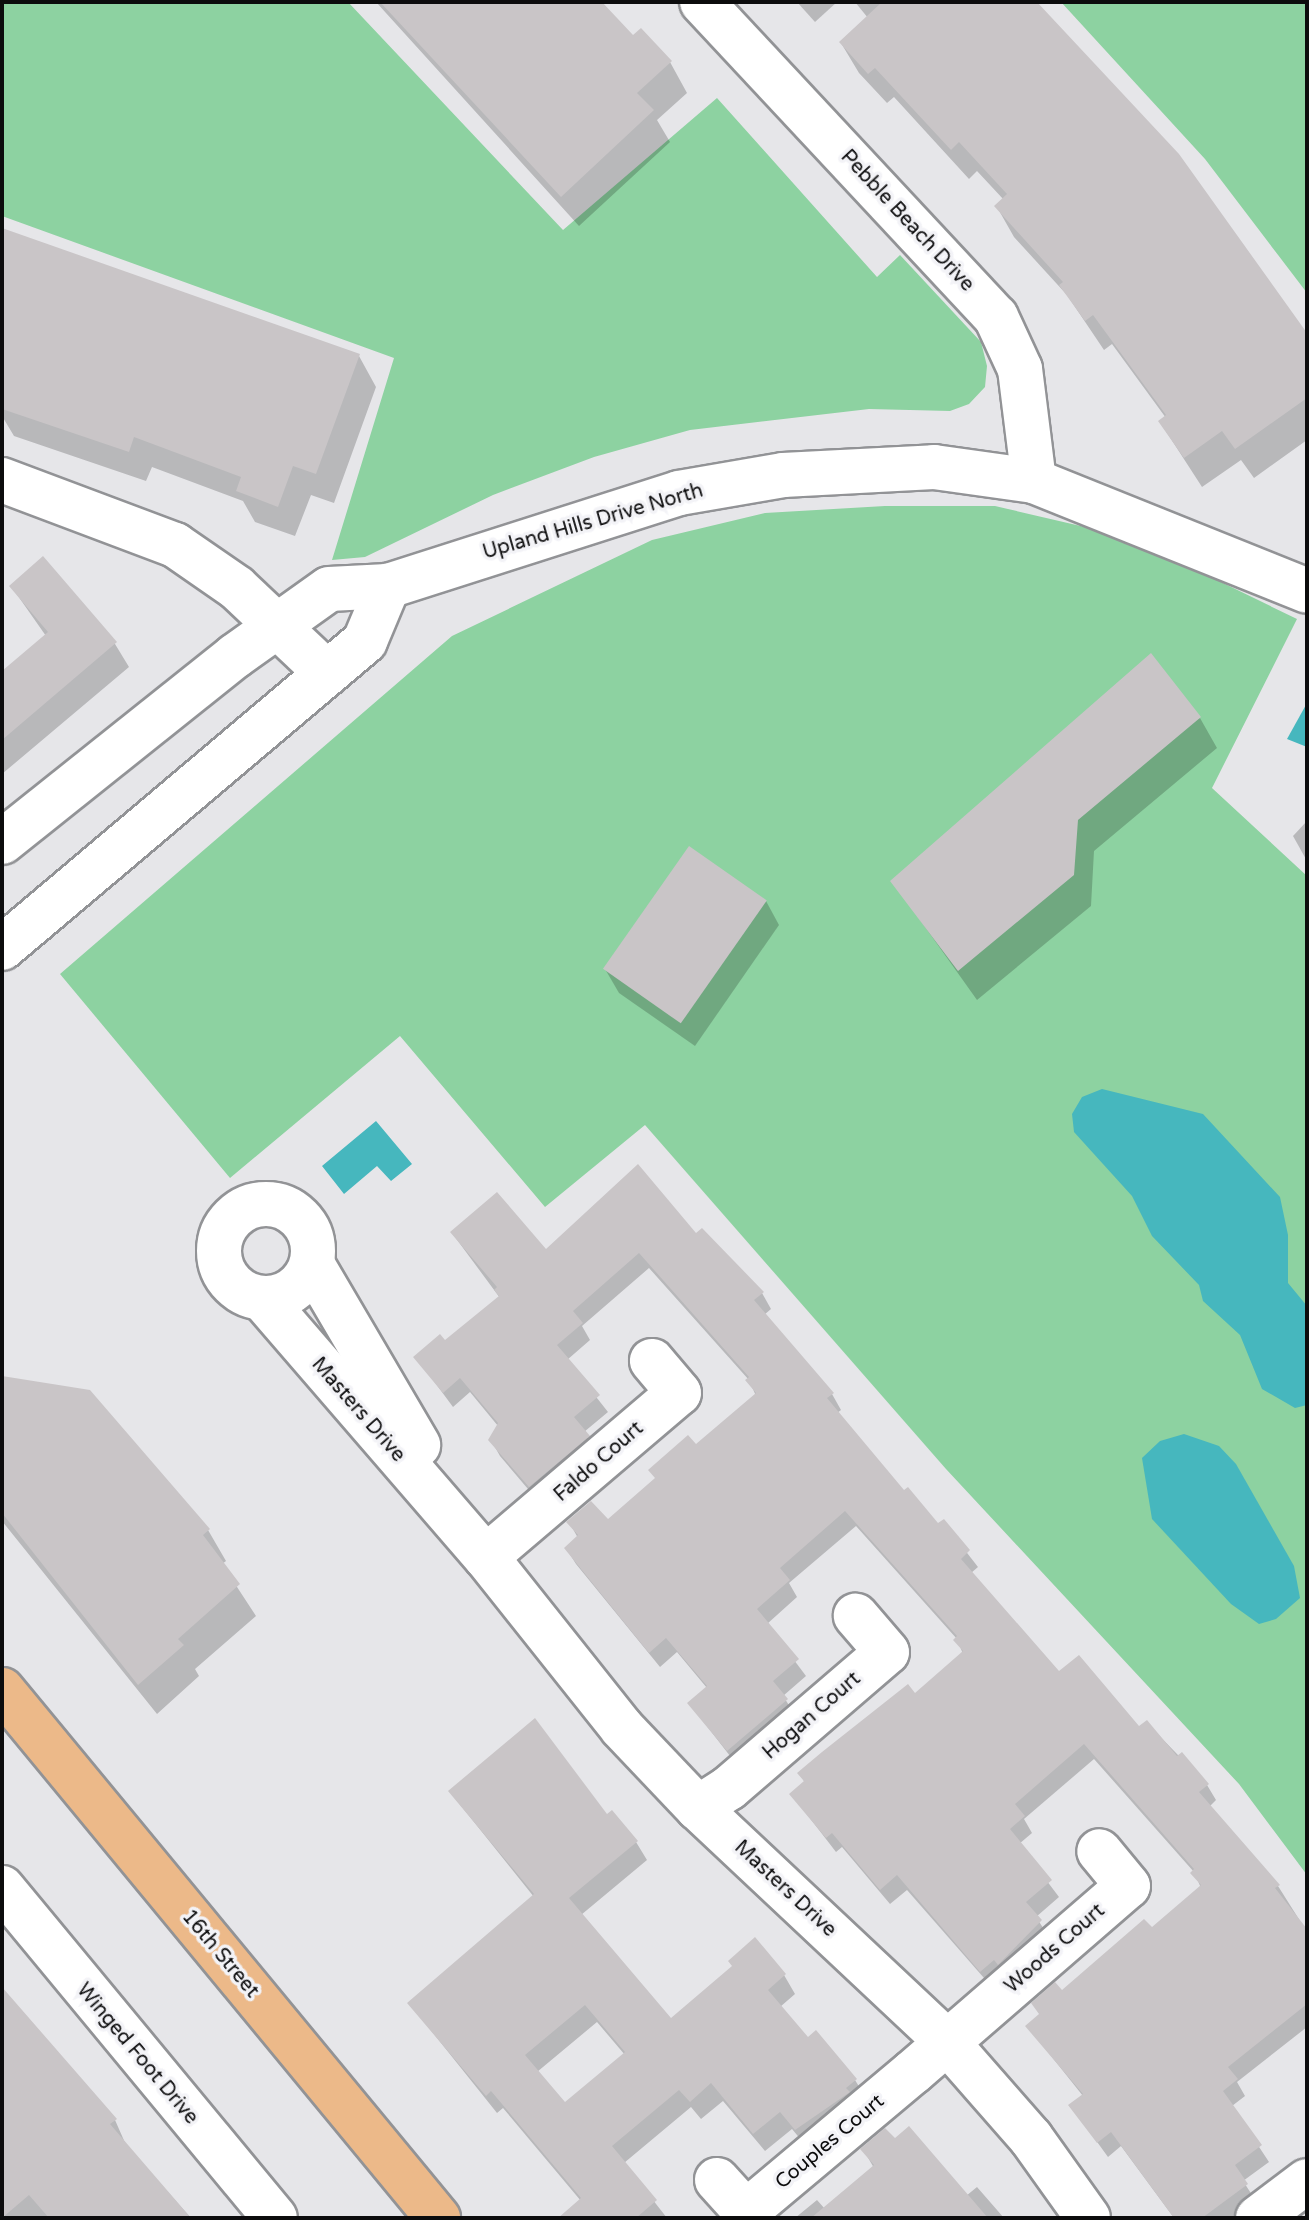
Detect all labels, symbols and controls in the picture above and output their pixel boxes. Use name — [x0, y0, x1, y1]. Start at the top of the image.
street label: Pebble Beach Drive — [835, 145, 979, 297]
street label: Upland Hills Drive North — [480, 479, 706, 565]
street label: Masters Drive — [306, 1353, 410, 1467]
street label: Faldo Court — [550, 1417, 648, 1507]
street label: Hogan Court — [758, 1667, 866, 1765]
street label: Masters Drive — [729, 1836, 841, 1942]
street label: Woods Court — [1000, 1899, 1110, 1999]
street label: 16th Street — [176, 1905, 264, 2003]
street label: Winged Foot Drive — [71, 1979, 203, 2129]
street label: Couples Court — [771, 2089, 889, 2195]

